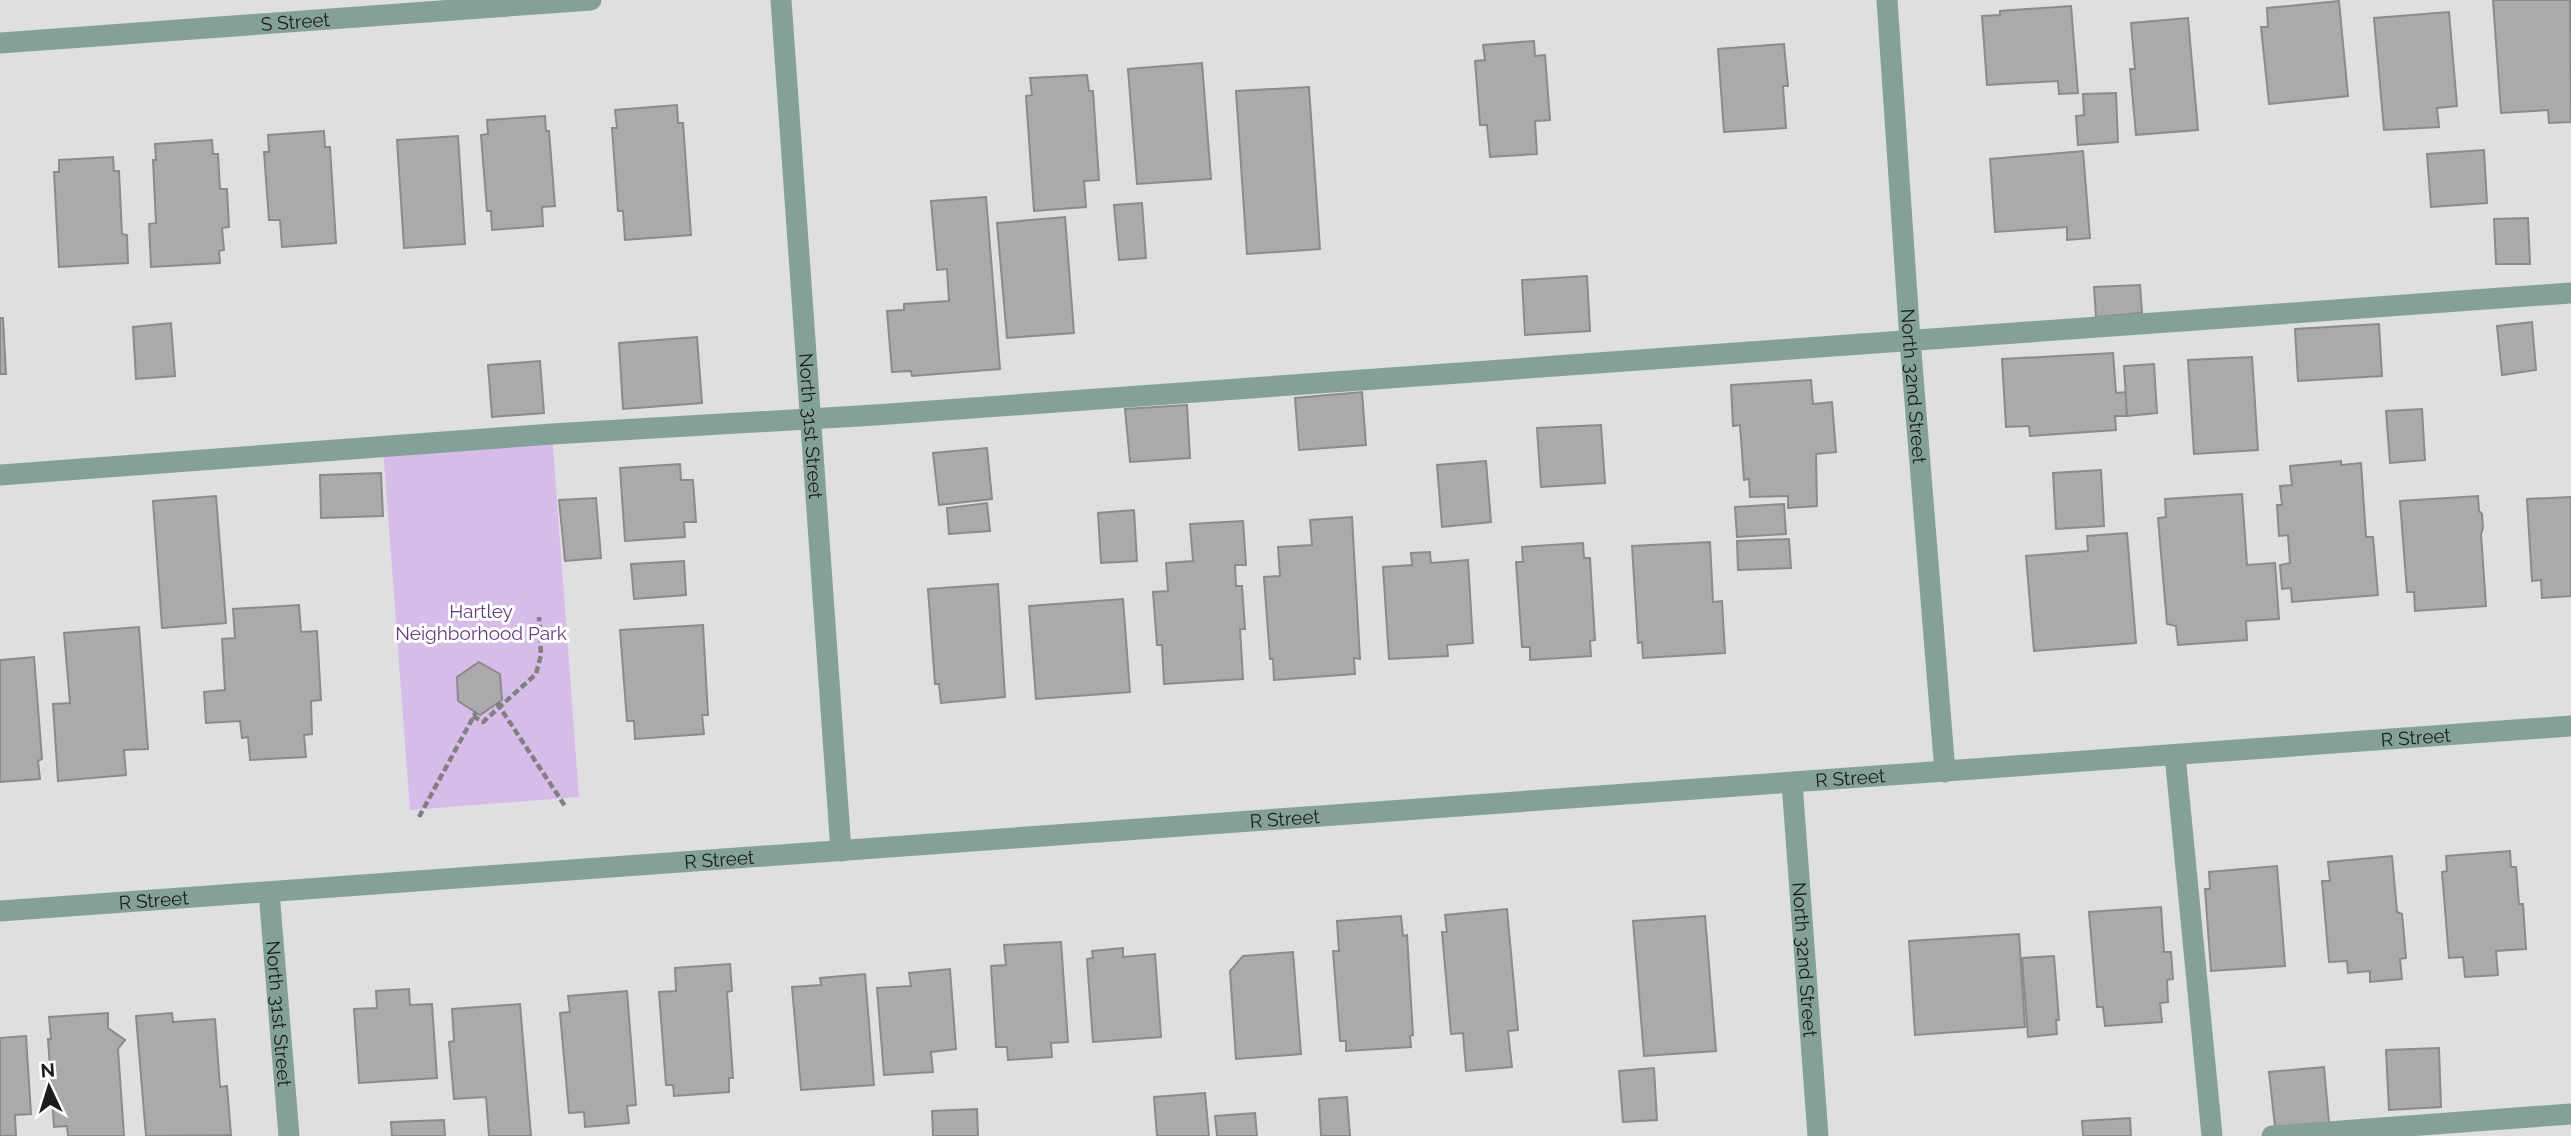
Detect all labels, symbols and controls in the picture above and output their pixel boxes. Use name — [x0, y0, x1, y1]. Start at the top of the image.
street label: S Street — [260, 8, 331, 35]
street label: North 32nd Street — [1897, 308, 1931, 465]
street label: North 31st Street — [795, 352, 827, 500]
park label: Hartley Neighborhood Park — [395, 600, 567, 644]
street label: R Street — [2380, 724, 2452, 751]
street label: R Street — [1815, 764, 1887, 791]
street label: R Street — [1249, 805, 1321, 832]
street label: R Street — [683, 846, 755, 873]
street label: North 32nd Street — [1788, 881, 1822, 1038]
street label: R Street — [118, 886, 190, 913]
street label: North 31st Street — [262, 940, 296, 1088]
north arrow — [14, 1052, 84, 1122]
text: N — [40, 1059, 56, 1082]

